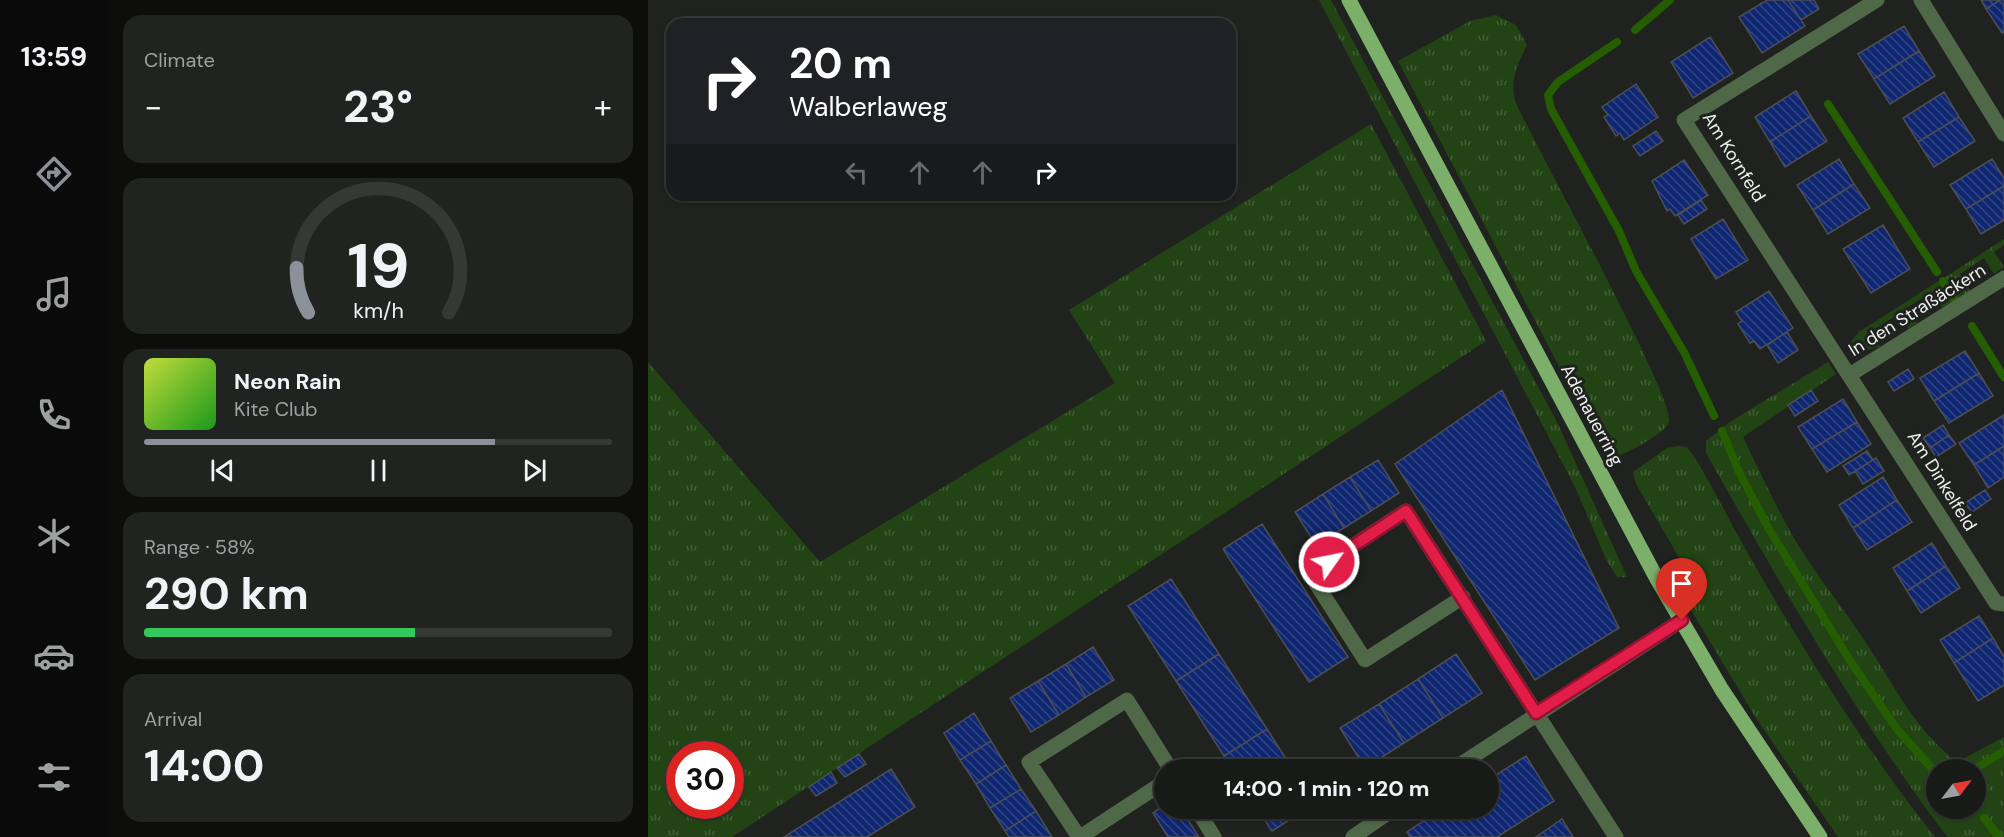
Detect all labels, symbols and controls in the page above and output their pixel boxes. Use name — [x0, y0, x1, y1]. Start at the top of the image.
text: 20 m — [789, 36, 892, 91]
text: 13:59 — [21, 39, 87, 74]
icon: right — [690, 42, 768, 120]
text: Climate — [144, 47, 215, 73]
text: 23° — [343, 77, 413, 136]
text: − — [144, 85, 162, 128]
text: + — [594, 85, 612, 128]
text: Walberlaweg — [789, 89, 948, 124]
street label: Am Kornfeld — [1697, 108, 1771, 206]
icon: directions — [33, 153, 75, 195]
icon: left — [840, 156, 873, 189]
icon: ahead — [903, 156, 936, 189]
icon: ahead — [966, 156, 999, 189]
icon: right — [1029, 156, 1062, 189]
text: 19 — [347, 225, 409, 306]
street label: In den Straßäckern — [1844, 258, 1990, 362]
icon: music — [33, 273, 75, 315]
text: km/h — [353, 297, 403, 325]
street label: Adenauerring — [1555, 360, 1629, 470]
text: Neon Rain — [234, 367, 341, 396]
icon: phone — [33, 394, 75, 436]
text: Kite Club — [234, 396, 318, 422]
street label: Am Dinkelfeld — [1902, 426, 1982, 536]
icon: previous — [206, 454, 239, 487]
icon: pause — [362, 454, 395, 487]
icon: next — [518, 454, 551, 487]
icon: climate — [33, 515, 75, 557]
position arrow — [1297, 530, 1361, 594]
text: Range · 58% — [144, 534, 255, 560]
pin — [1656, 558, 1707, 620]
text: 290 km — [144, 564, 309, 623]
icon: arrive — [1665, 567, 1698, 600]
icon: car — [33, 635, 75, 677]
text: Arrival — [144, 706, 202, 732]
text: 14:00 — [144, 736, 264, 795]
speed limit sign: 30 — [666, 741, 744, 819]
icon: filters — [33, 756, 75, 798]
north arrow — [1926, 759, 1986, 819]
map controls — [1926, 759, 1986, 819]
text: 14:00 · 1 min · 120 m — [1223, 774, 1430, 803]

